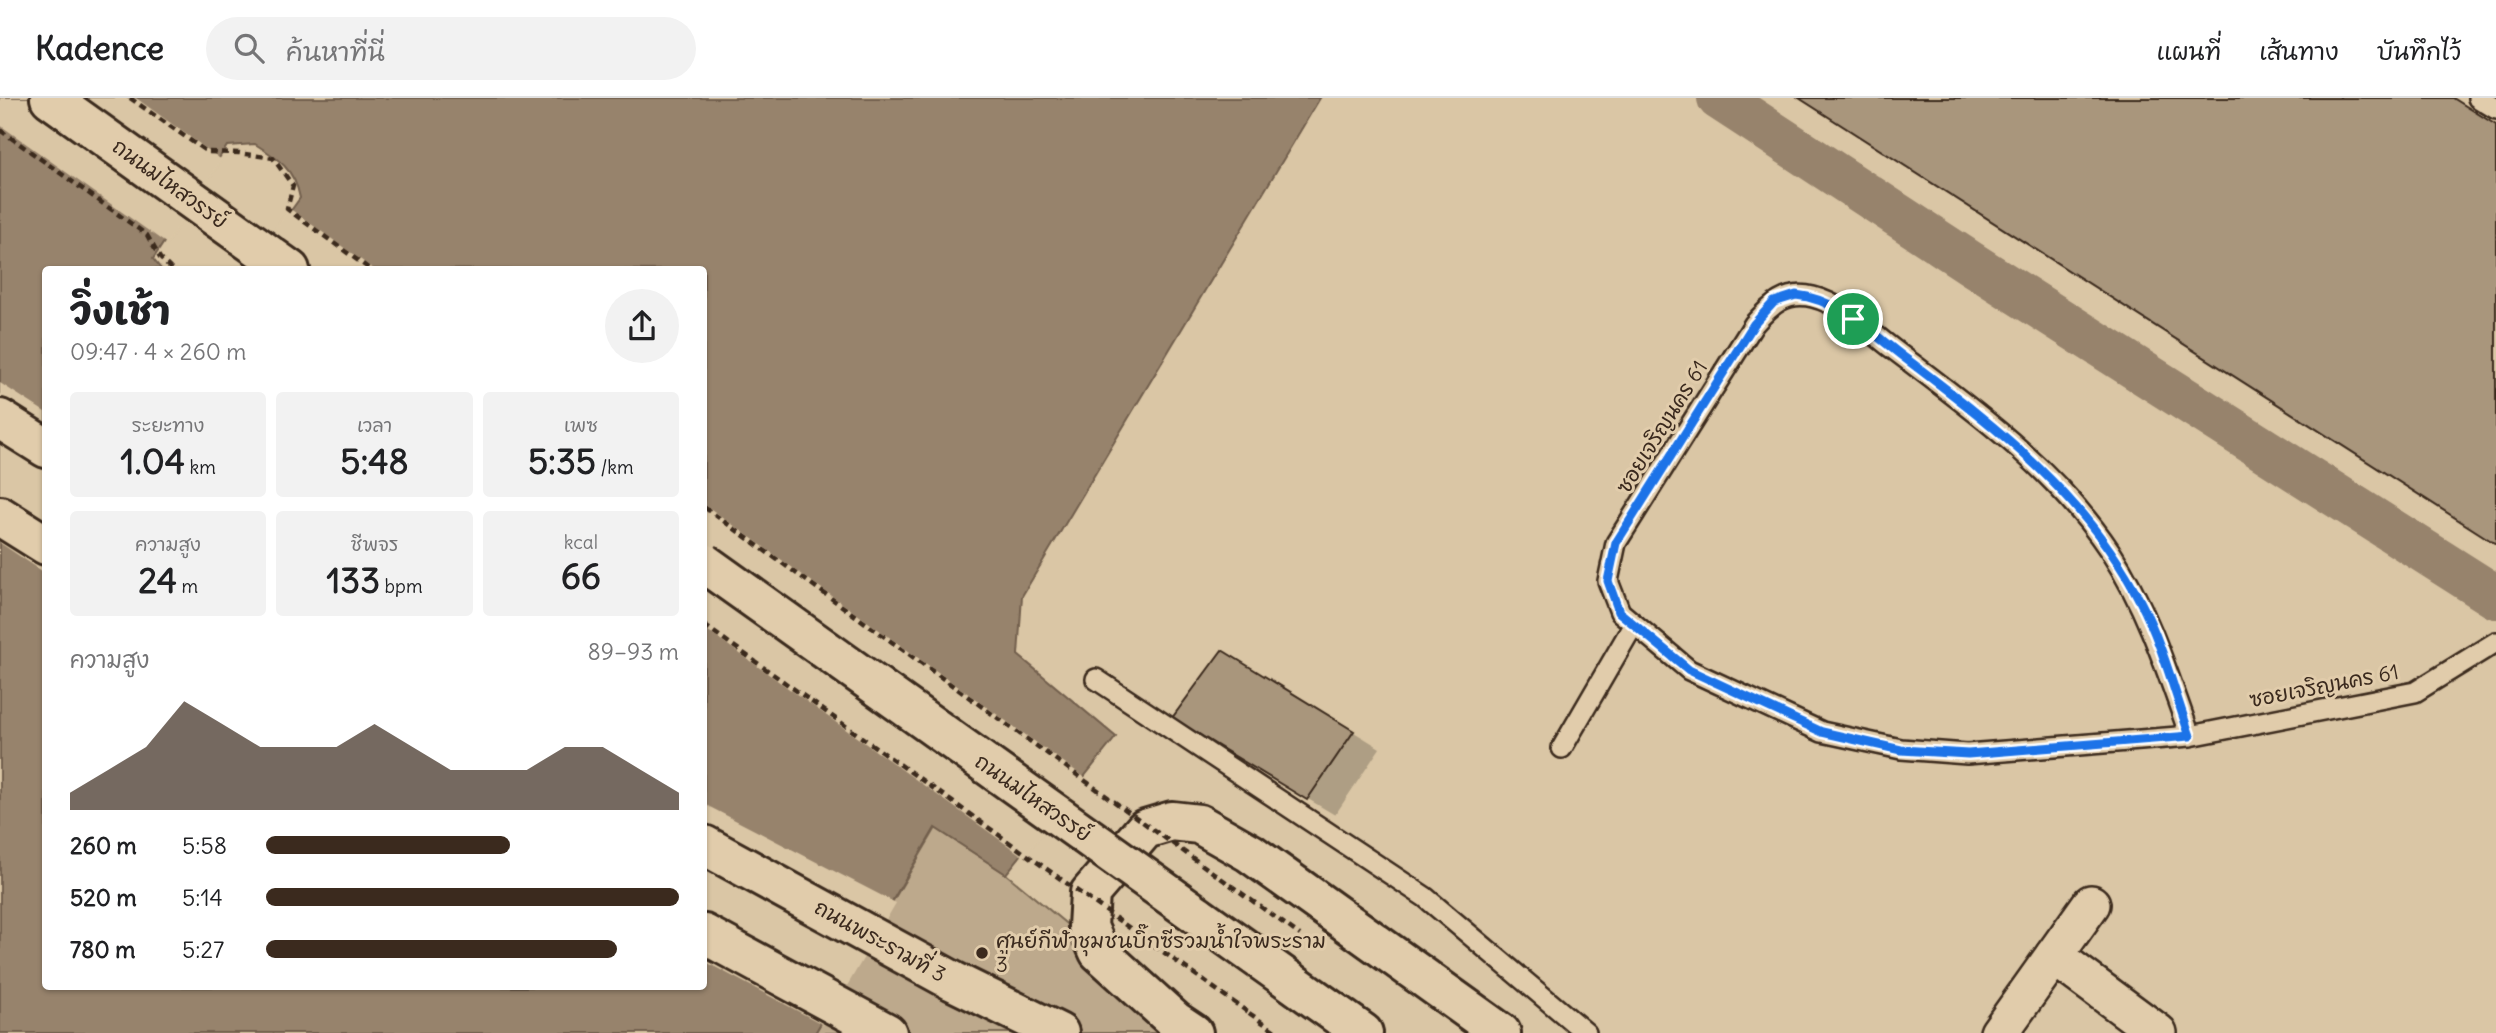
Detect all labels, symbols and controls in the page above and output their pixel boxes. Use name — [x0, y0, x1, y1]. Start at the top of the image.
search box — [206, 17, 696, 80]
text: Kadence — [35, 27, 164, 69]
icon: search — [230, 29, 268, 67]
text: ค้นหาที่นี่ — [286, 35, 385, 68]
text: แผนที่ — [2156, 36, 2221, 66]
text: เส้นทาง — [2259, 36, 2339, 66]
text: บันทึกไว้ — [2377, 36, 2461, 66]
street label: ถนนมไหสวรรย์ — [107, 133, 233, 235]
text: วิ่งเช้า — [70, 287, 170, 334]
button: share — [605, 289, 679, 363]
pin — [1823, 289, 1883, 349]
icon: arrive — [1834, 300, 1872, 338]
text: 09:47 · 4 × 260 m — [70, 337, 246, 366]
street label: ซอยเจริญนคร 61 — [1610, 355, 1713, 498]
text: ระยะทาง — [132, 413, 204, 437]
text: เวลา — [357, 413, 392, 437]
text: เพซ — [564, 413, 598, 437]
text: 1.04 — [121, 439, 185, 483]
text: 5:48 — [340, 439, 409, 483]
text: 5:35 — [528, 439, 596, 483]
text: km — [185, 455, 216, 479]
text: /km — [596, 455, 634, 479]
text: kcal — [564, 530, 598, 554]
text: ความสูง — [135, 532, 201, 556]
text: ชีพจร — [351, 532, 398, 556]
text: 66 — [561, 554, 601, 598]
text: 24 — [138, 558, 177, 602]
text: 133 — [326, 558, 380, 602]
text: m — [177, 574, 198, 598]
text: bpm — [380, 574, 423, 598]
text: 89–93 m — [588, 637, 679, 666]
text: ความสูง — [70, 645, 149, 674]
street label: ซอยเจริญนคร 61 — [2247, 658, 2401, 713]
street label: ถนนมไหสวรรย์ — [970, 747, 1097, 848]
text: 260 m — [70, 831, 137, 860]
text: 5:58 — [182, 831, 227, 860]
text: 520 m — [70, 883, 137, 912]
text: 5:14 — [182, 883, 223, 912]
street label: ถนนพระรามที่ 3 — [810, 890, 953, 988]
place label: ศูนย์กีฬาชุมชนบิ๊กซีรวมน้ำใจพระราม 3 — [996, 922, 1326, 978]
text: 780 m — [70, 935, 135, 964]
text: 5:27 — [182, 935, 224, 964]
marker: ศูนย์กีฬาชุมชนบิ๊กซีรวมน้ำใจพระราม 3 — [974, 945, 990, 961]

